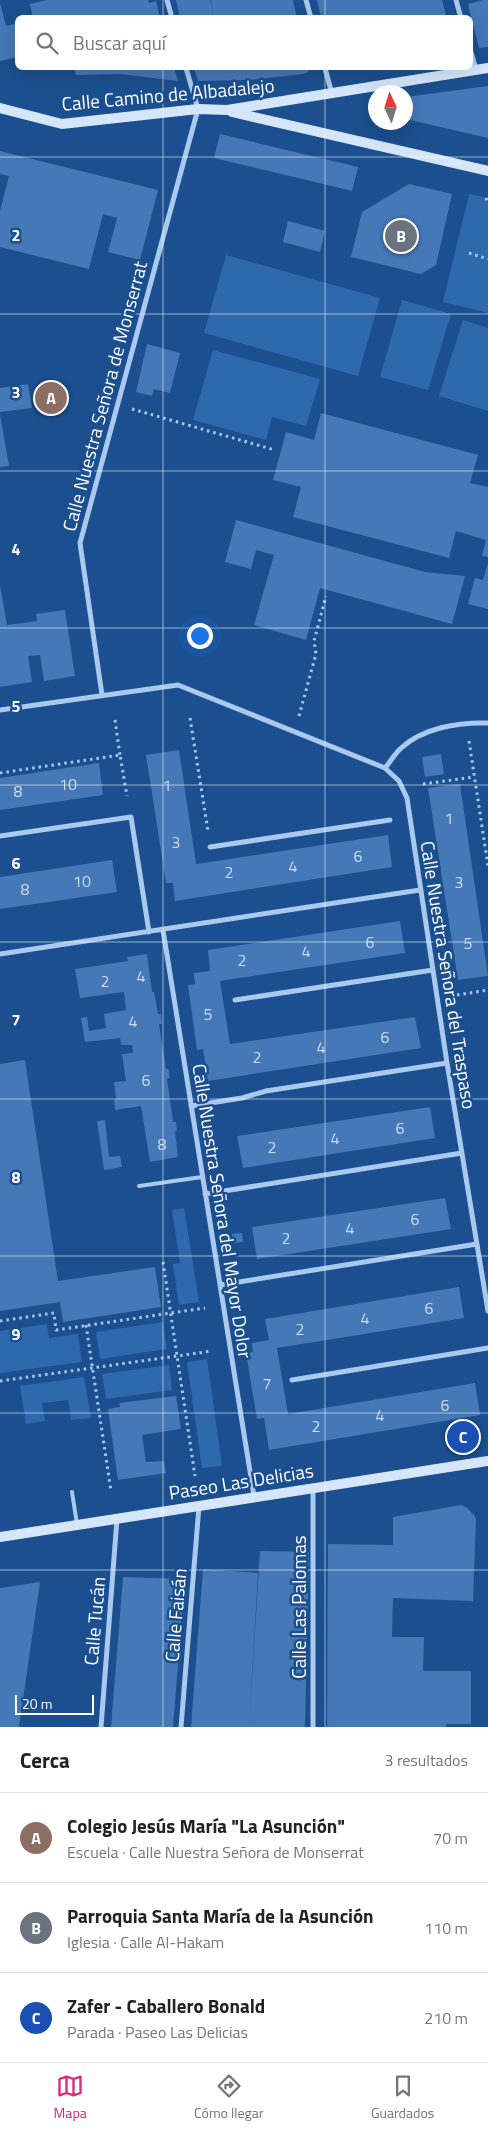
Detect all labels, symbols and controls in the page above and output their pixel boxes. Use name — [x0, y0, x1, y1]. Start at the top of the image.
search box — [15, 15, 473, 70]
text: Buscar aquí — [73, 28, 166, 57]
icon: search — [33, 29, 61, 57]
street label: Calle Camino de Albadalejo — [60, 70, 276, 118]
north arrow — [368, 85, 413, 130]
pin: B — [385, 217, 417, 255]
text: 2 — [12, 223, 20, 247]
street label: Calle Nuestra Señora de Monserrat — [54, 257, 154, 534]
pin: A — [35, 379, 67, 417]
text: 3 — [12, 380, 20, 404]
text: 4 — [12, 537, 21, 561]
your location — [187, 623, 213, 649]
text: 5 — [12, 694, 21, 718]
house number: 10 — [59, 772, 77, 796]
house number: 1 — [163, 773, 171, 797]
house number: 8 — [14, 779, 23, 803]
house number: 1 — [445, 806, 453, 830]
house number: 3 — [172, 830, 180, 854]
street label: Calle Nuestra Señora del Traspaso — [413, 839, 485, 1111]
house number: 6 — [354, 844, 363, 868]
text: 6 — [12, 851, 21, 875]
house number: 4 — [289, 854, 298, 878]
house number: 2 — [225, 860, 233, 884]
house number: 10 — [73, 869, 91, 893]
house number: 3 — [455, 870, 463, 894]
house number: 8 — [21, 877, 30, 901]
house number: 6 — [366, 930, 375, 954]
house number: 5 — [464, 931, 473, 955]
house number: 4 — [302, 939, 311, 963]
house number: 2 — [238, 948, 246, 972]
house number: 4 — [137, 964, 146, 988]
house number: 2 — [101, 969, 109, 993]
house number: 5 — [204, 1002, 213, 1026]
text: 7 — [12, 1008, 20, 1032]
house number: 4 — [129, 1009, 138, 1033]
house number: 6 — [381, 1025, 390, 1049]
house number: 4 — [317, 1035, 326, 1059]
house number: 2 — [253, 1045, 261, 1069]
street label: Calle Nuestra Señora del Mayor Dolor — [185, 1062, 261, 1361]
house number: 6 — [142, 1068, 151, 1092]
house number: 6 — [396, 1116, 405, 1140]
house number: 4 — [331, 1126, 340, 1150]
house number: 8 — [158, 1132, 167, 1156]
house number: 2 — [268, 1135, 276, 1159]
text: 8 — [12, 1165, 21, 1189]
house number: 6 — [411, 1207, 420, 1231]
house number: 4 — [346, 1216, 355, 1240]
house number: 2 — [282, 1226, 290, 1250]
house number: 6 — [425, 1296, 434, 1320]
house number: 4 — [361, 1306, 370, 1330]
house number: 2 — [296, 1317, 304, 1341]
text: 9 — [12, 1322, 21, 1346]
house number: 7 — [263, 1371, 271, 1395]
house number: 6 — [441, 1393, 450, 1417]
house number: 4 — [376, 1403, 385, 1427]
house number: 2 — [312, 1414, 320, 1438]
pin: C — [447, 1418, 479, 1456]
street label: Paseo Las Delicias — [167, 1455, 316, 1507]
street label: Calle Las Palomas — [284, 1535, 313, 1679]
street label: Calle Faisán — [156, 1567, 194, 1663]
street label: Calle Tucán — [76, 1575, 112, 1667]
scale bar — [15, 1692, 94, 1715]
text: 20 m — [22, 1693, 52, 1714]
text: Cerca — [20, 1744, 70, 1776]
text: 3 resultados — [384, 1748, 468, 1772]
text: Colegio Jesús María "La Asunción" — [67, 1811, 345, 1840]
text: A — [31, 1826, 41, 1850]
text: 70 m — [433, 1826, 468, 1850]
text: Escuela · Calle Nuestra Señora de Monserrat — [67, 1840, 364, 1864]
text: Parroquia Santa María de la Asunción — [67, 1901, 374, 1930]
text: B — [31, 1916, 41, 1940]
text: 110 m — [424, 1916, 468, 1940]
text: Iglesia · Calle Al-Hakam — [67, 1930, 224, 1954]
text: Zafer - Caballero Bonald — [67, 1991, 265, 2020]
text: C — [32, 2006, 40, 2030]
text: 210 m — [424, 2006, 468, 2030]
text: Parada · Paseo Las Delicias — [67, 2020, 248, 2044]
tab: Mapa — [54, 2072, 87, 2123]
tab: Cómo llegar — [194, 2072, 264, 2123]
tab: Guardados — [371, 2072, 434, 2123]

